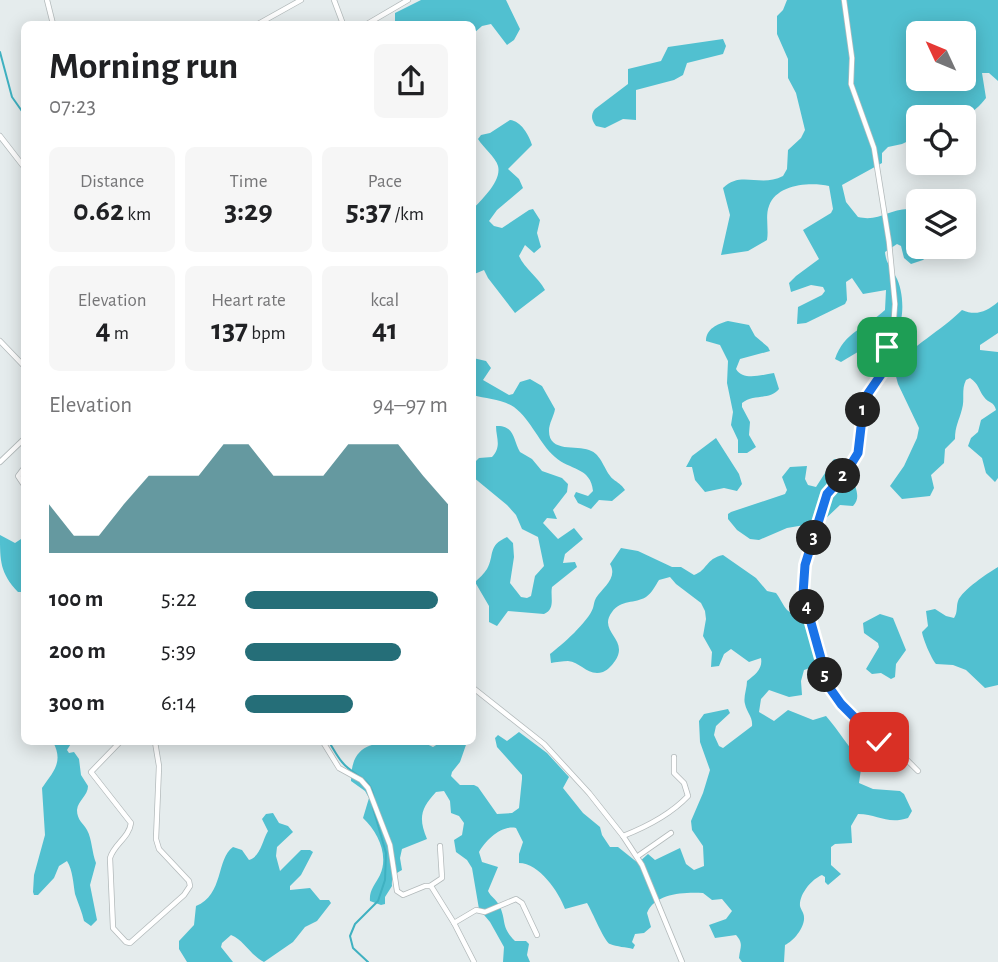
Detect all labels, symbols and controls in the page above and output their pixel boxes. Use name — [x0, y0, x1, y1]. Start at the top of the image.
north arrow — [906, 21, 976, 91]
map controls — [906, 21, 976, 259]
button: share — [374, 44, 448, 118]
text: Morning run — [49, 48, 238, 86]
text: 07:23 — [49, 95, 96, 118]
button: locate — [906, 105, 976, 175]
text: Distance — [80, 172, 144, 191]
text: Time — [230, 172, 267, 191]
text: Pace — [368, 172, 402, 191]
button: layers — [906, 189, 976, 259]
text: 0.62 — [73, 196, 124, 226]
text: 3:29 — [224, 196, 273, 226]
text: 5:37 — [346, 196, 391, 226]
text: km — [124, 205, 151, 224]
text: /km — [391, 205, 424, 224]
text: Elevation — [78, 291, 147, 310]
text: Heart rate — [211, 291, 286, 310]
text: kcal — [370, 291, 399, 310]
text: 4 — [95, 315, 111, 345]
text: 137 — [211, 315, 248, 345]
text: 41 — [372, 315, 398, 345]
pin — [857, 317, 917, 377]
text: m — [111, 324, 129, 343]
text: bpm — [248, 324, 286, 343]
icon: arrive — [868, 328, 906, 366]
pin: 1 — [846, 392, 880, 428]
text: Elevation — [49, 394, 132, 417]
text: 94–97 m — [373, 394, 448, 417]
text: 1 — [859, 400, 866, 419]
pin: 2 — [826, 458, 860, 494]
text: 2 — [838, 466, 847, 485]
pin: 3 — [796, 520, 832, 556]
text: 3 — [809, 528, 818, 547]
text: 100 m — [49, 588, 103, 611]
text: 5:22 — [161, 588, 197, 611]
pin: 4 — [790, 590, 824, 624]
text: 4 — [802, 597, 811, 616]
text: 200 m — [49, 640, 106, 663]
text: 5:39 — [161, 640, 196, 663]
pin: 5 — [808, 658, 842, 692]
text: 5 — [820, 665, 829, 684]
text: 300 m — [49, 692, 105, 715]
text: 6:14 — [161, 692, 196, 715]
pin — [849, 712, 909, 772]
icon: check — [860, 723, 898, 761]

